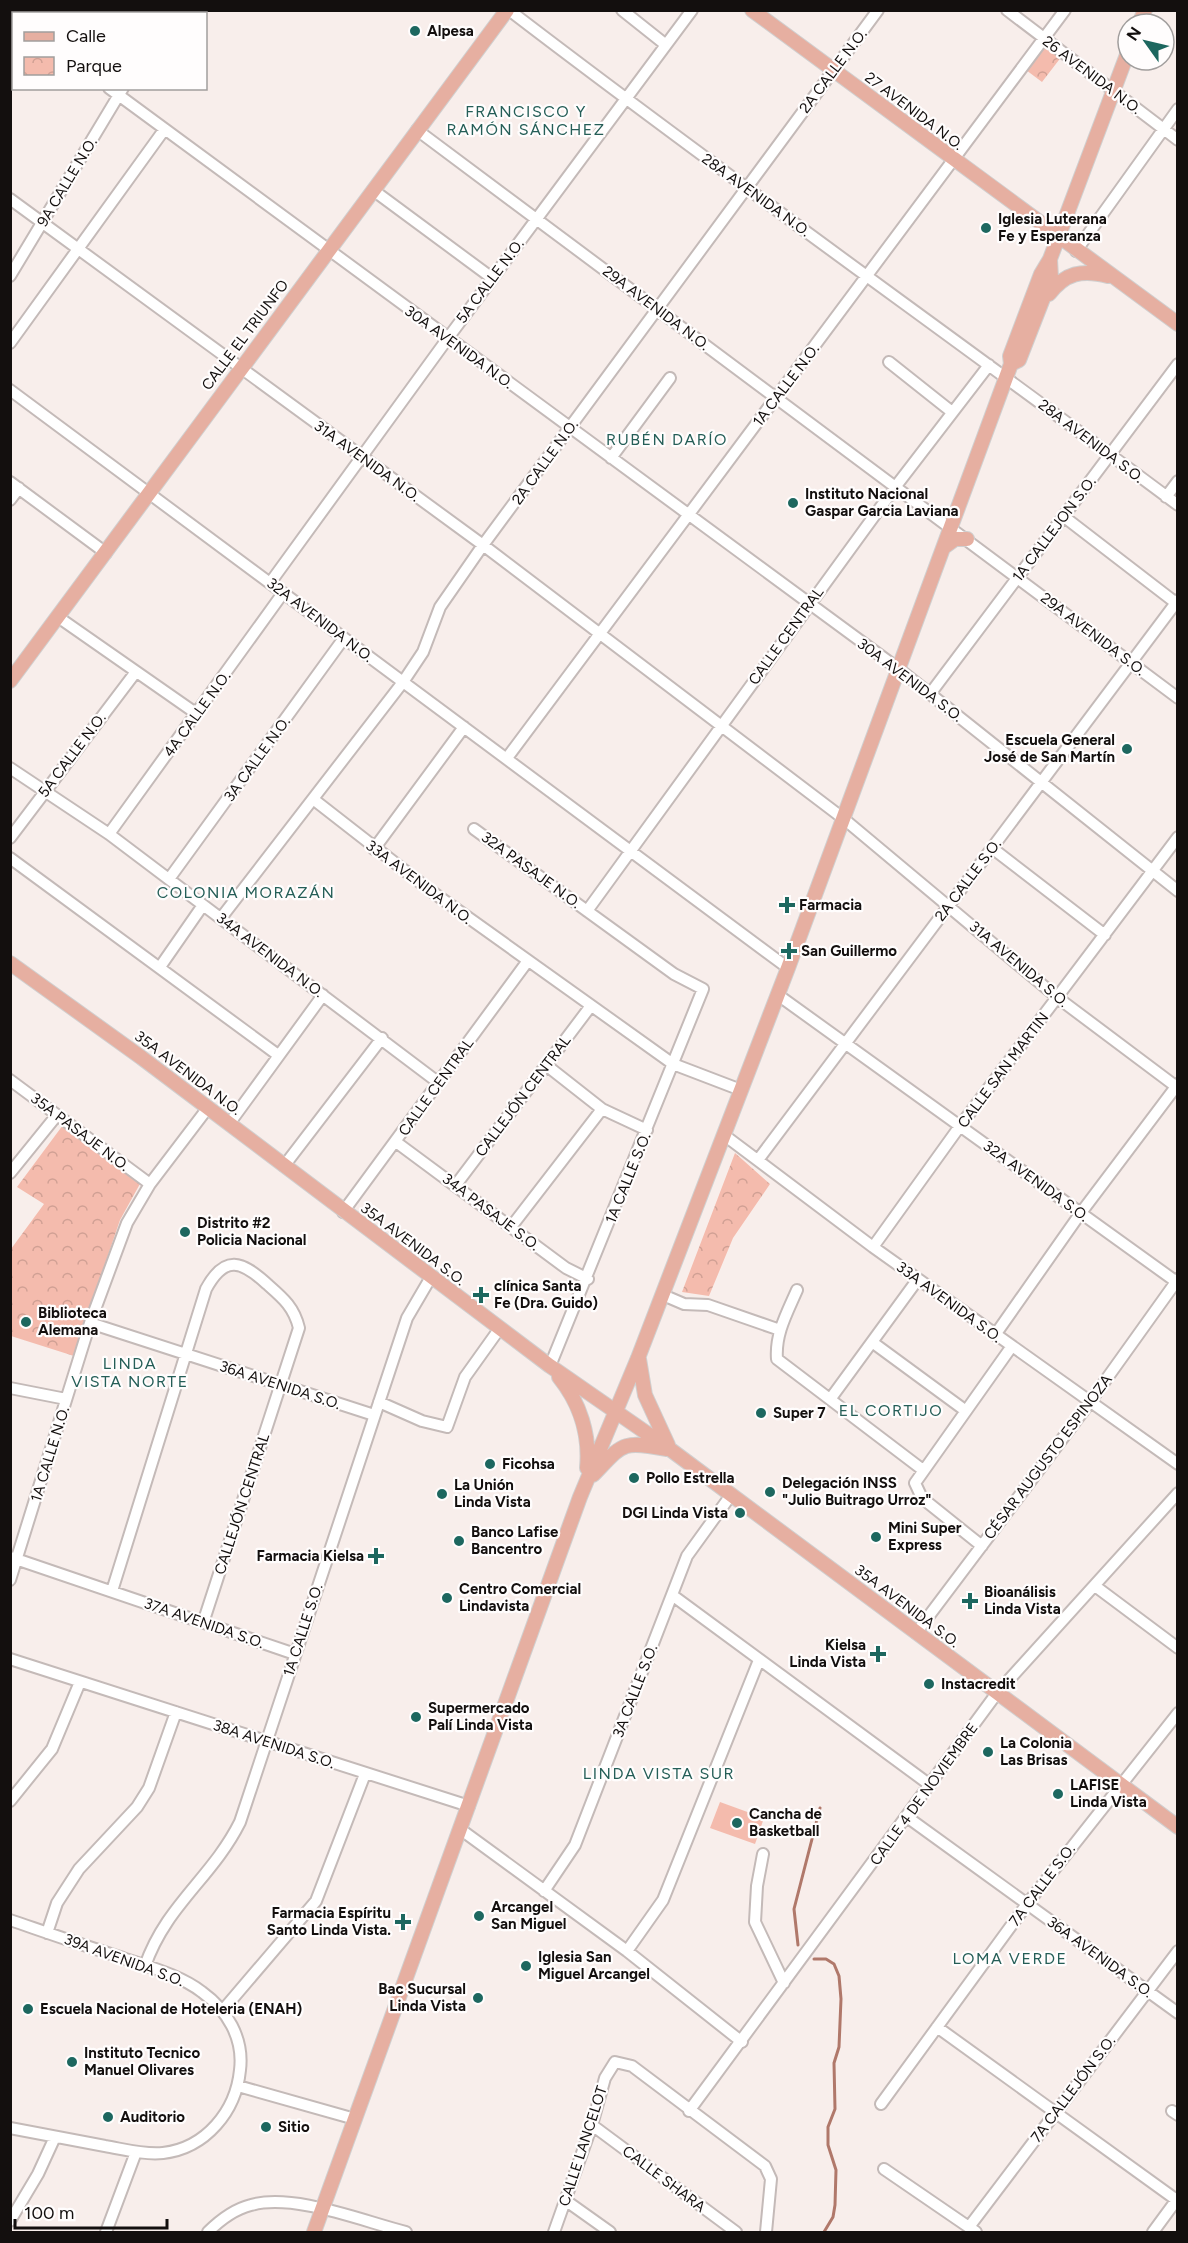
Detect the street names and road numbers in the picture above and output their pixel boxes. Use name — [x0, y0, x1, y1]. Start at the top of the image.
street label: 2A CALLE N.O. — [795, 25, 871, 117]
street label: 26 AVENIDA N.O. — [1039, 32, 1145, 118]
street label: 27 AVENIDA N.O. — [861, 68, 967, 154]
street label: 9A CALLE N.O. — [33, 134, 101, 230]
street label: 28A AVENIDA N.O. — [698, 150, 814, 240]
street label: 5A CALLE N.O. — [452, 235, 528, 327]
street label: 29A AVENIDA N.O. — [599, 262, 713, 354]
street label: CALLE EL TRIUNFO — [198, 276, 292, 394]
street label: 30A AVENIDA N.O. — [401, 302, 517, 392]
street label: 1A CALLE N.O. — [749, 340, 823, 430]
street label: 28A AVENIDA S.O. — [1035, 396, 1147, 486]
street label: 2A CALLE N.O. — [508, 416, 582, 508]
street label: 31A AVENIDA N.O. — [311, 417, 423, 505]
street label: 1A CALLEJON S.O. — [1009, 473, 1099, 585]
street label: 32A AVENIDA N.O. — [263, 574, 377, 666]
street label: CALLE CENTRAL — [745, 584, 828, 688]
street label: 29A AVENIDA S.O. — [1037, 589, 1149, 679]
street label: 30A AVENIDA S.O. — [854, 634, 966, 726]
street label: 4A CALLE N.O. — [160, 668, 234, 760]
street label: 5A CALLE N.O. — [34, 709, 110, 801]
street label: 3A CALLE N.O. — [220, 713, 294, 805]
street label: 32A PASAJE N.O. — [478, 828, 584, 912]
street label: 2A CALLE S.O. — [931, 835, 1005, 925]
street label: 33A AVENIDA N.O. — [362, 836, 476, 928]
street label: 34A AVENIDA N.O. — [213, 909, 327, 1001]
street label: 31A AVENIDA S.O. — [966, 917, 1072, 1011]
street label: CALLE SAN MARTIN — [954, 1009, 1052, 1131]
street label: 35A AVENIDA N.O. — [131, 1027, 245, 1119]
street label: CALLEJÓN CENTRAL — [472, 1032, 575, 1160]
street label: CALLE CENTRAL — [395, 1035, 478, 1139]
street label: 35A PASAJE N.O. — [27, 1089, 133, 1175]
street label: 1A CALLE S.O. — [602, 1130, 654, 1226]
street label: 32A AVENIDA S.O. — [980, 1137, 1092, 1225]
street label: 34A PASAJE S.O. — [439, 1170, 543, 1254]
street label: 35A AVENIDA S.O. — [357, 1199, 469, 1289]
street label: 33A AVENIDA S.O. — [893, 1258, 1005, 1346]
street label: 36A AVENIDA S.O. — [217, 1357, 343, 1413]
street label: CÉSAR AUGUSTO ESPINOZA — [980, 1371, 1116, 1543]
street label: 1A CALLE N.O. — [27, 1404, 73, 1504]
street label: CALLEJÓN CENTRAL — [211, 1431, 273, 1577]
street label: 35A AVENIDA S.O. — [851, 1561, 963, 1651]
street label: 1A CALLE S.O. — [280, 1581, 326, 1679]
street label: 37A AVENIDA S.O. — [142, 1594, 266, 1652]
street label: 3A CALLE S.O. — [609, 1642, 661, 1740]
street label: 38A AVENIDA S.O. — [211, 1716, 337, 1772]
street label: CALLE 4 DE NOVIEMBRE — [866, 1719, 982, 1869]
street label: 7A CALLE S.O. — [1005, 1840, 1079, 1930]
street label: 36A AVENIDA S.O. — [1044, 1913, 1156, 2001]
street label: 39A AVENIDA S.O. — [62, 1930, 186, 1990]
street label: 7A CALLEJÓN S.O. — [1027, 2032, 1119, 2146]
street label: CALLE LANCELOT — [555, 2083, 611, 2209]
street label: CALLE SHARA — [619, 2142, 709, 2216]

